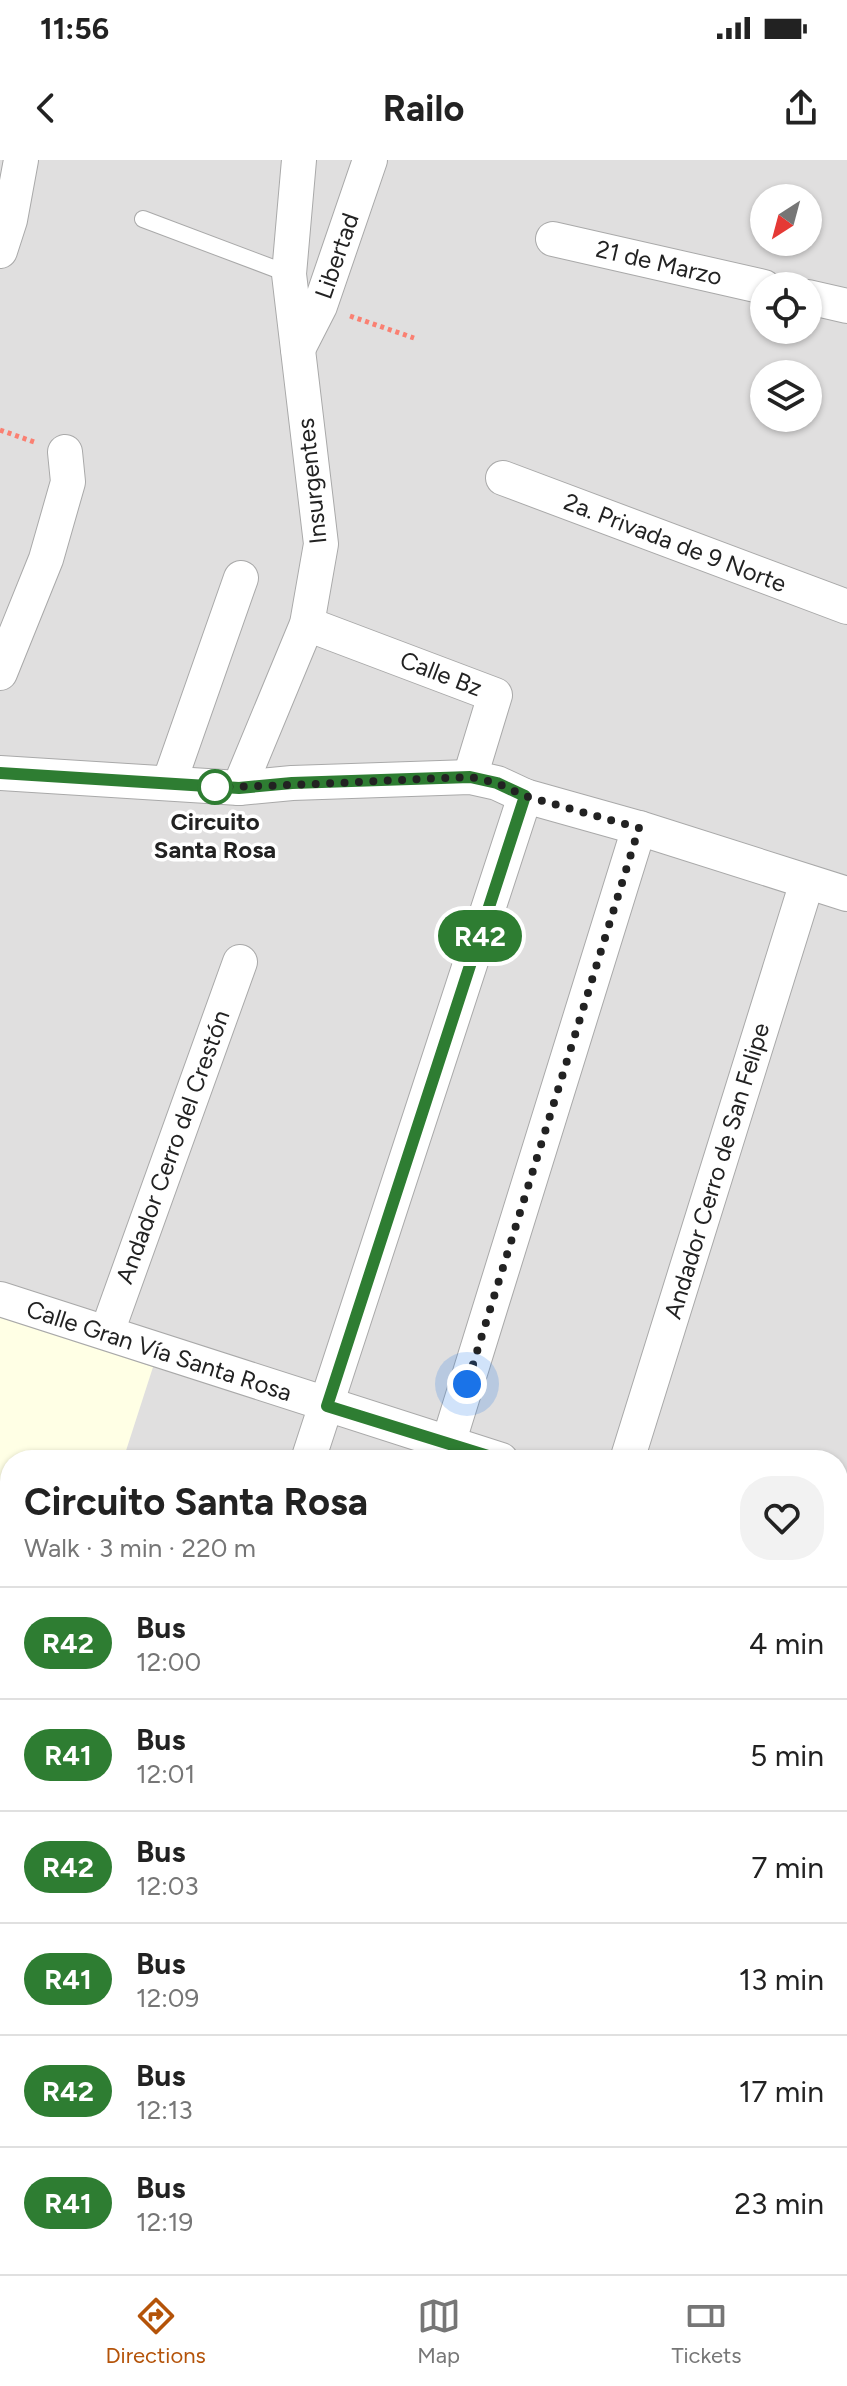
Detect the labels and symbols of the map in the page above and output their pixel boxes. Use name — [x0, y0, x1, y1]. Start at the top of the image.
north arrow — [750, 184, 822, 256]
street label: Libertad — [308, 209, 365, 302]
street label: 21 de Marzo — [593, 234, 725, 291]
street label: Insurgentes — [290, 417, 333, 545]
street label: 2a. Privada de 9 Norte — [560, 487, 791, 598]
street label: Calle Bz — [396, 645, 486, 702]
marker: Circuito Santa Rosa — [198, 770, 232, 804]
place label: Circuito Santa Rosa — [154, 807, 276, 864]
line badge: R42 — [434, 910, 526, 962]
street label: Andador Cerro del Crestón — [110, 1006, 236, 1288]
street label: Andador Cerro de San Felipe — [658, 1019, 775, 1322]
street label: Calle Gran Vía Santa Rosa — [23, 1294, 296, 1407]
your location — [447, 1364, 487, 1404]

